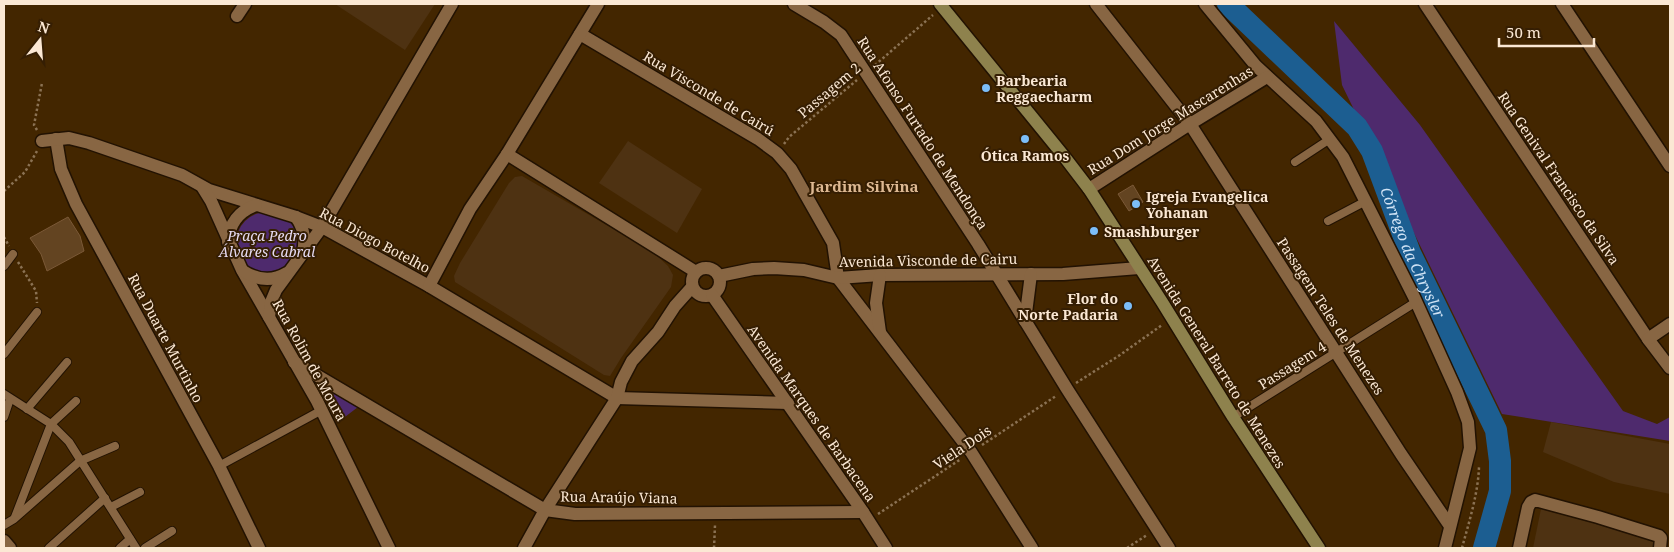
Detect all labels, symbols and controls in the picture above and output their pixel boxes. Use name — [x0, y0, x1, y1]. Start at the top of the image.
north arrow — [15, 15, 65, 65]
scale bar — [1499, 15, 1594, 47]
text: N — [36, 16, 52, 38]
text: 50 m — [1506, 22, 1541, 42]
street label: Rua Afonso Furtado de Mendonça — [853, 33, 993, 233]
street label: Rua Visconde de Cairú — [640, 46, 778, 140]
street label: Passagem 2 — [794, 58, 864, 122]
street label: Rua Dom Jorge Mascarenhas — [1084, 61, 1256, 179]
place label: Barbearia Reggaecharm — [996, 71, 1093, 106]
marker: Barbearia Reggaecharm — [980, 82, 992, 94]
street label: Rua Genival Francisco da Silva — [1494, 88, 1624, 268]
marker: Ótica Ramos — [1019, 133, 1031, 145]
place label: Ótica Ramos — [981, 146, 1070, 165]
district label: Jardim Silvina — [808, 176, 919, 196]
water label: Córrego da Chrysler — [1376, 184, 1450, 322]
place label: Igreja Evangelica Yohanan — [1146, 187, 1269, 222]
marker: Igreja Evangelica Yohanan — [1130, 198, 1142, 210]
street label: Rua Diogo Botelho — [316, 203, 434, 277]
place label: Smashburger — [1104, 222, 1200, 241]
marker: Smashburger — [1088, 225, 1100, 237]
park label: Praça Pedro Álvares Cabral — [218, 226, 316, 261]
street label: Passagem Teles de Menezes — [1273, 234, 1389, 398]
street label: Avenida Visconde de Cairu — [839, 249, 1017, 271]
street label: Avenida General Barreto de Menezes — [1144, 252, 1290, 472]
street label: Rua Duarte Murtinho — [124, 270, 208, 406]
place label: Flor do Norte Padaria — [1018, 289, 1118, 324]
street label: Rua Rolim de Moura — [269, 296, 351, 424]
marker: Flor do Norte Padaria — [1122, 300, 1134, 312]
street label: Avenida Marques de Barbacena — [743, 321, 881, 505]
street label: Passagem 4 — [1254, 337, 1330, 393]
street label: Viela Dois — [929, 421, 995, 473]
street label: Rua Araújo Viana — [560, 486, 678, 508]

